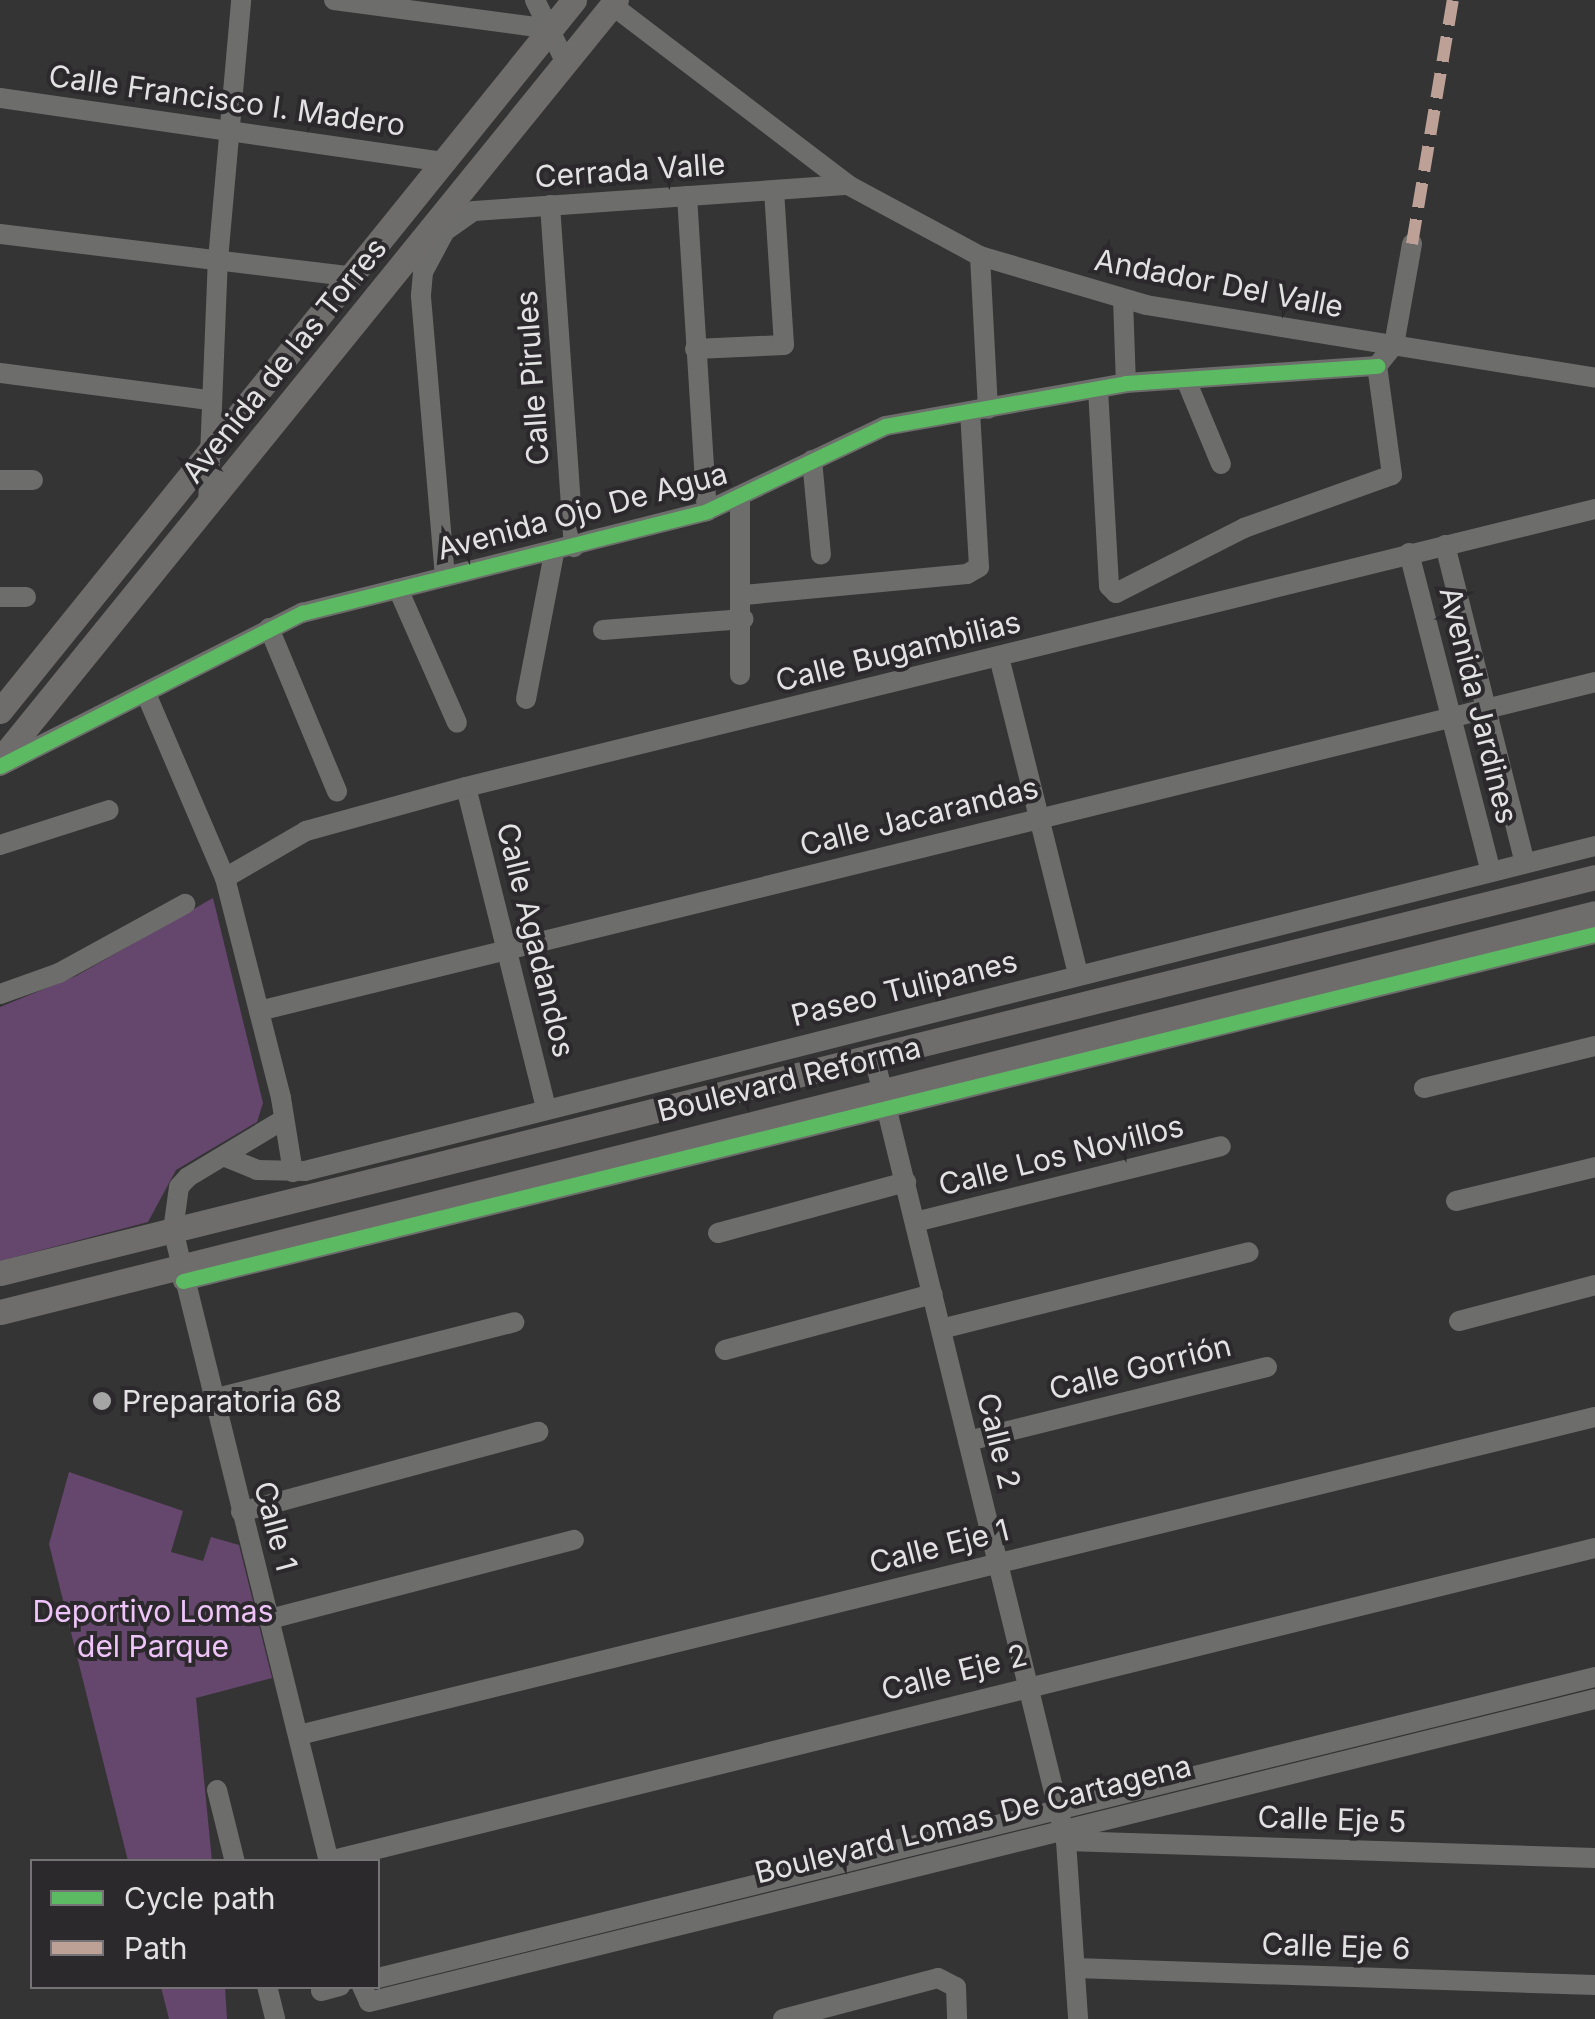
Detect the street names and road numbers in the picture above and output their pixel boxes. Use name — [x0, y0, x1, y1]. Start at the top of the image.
street label: Calle Francisco I. Madero — [47, 57, 407, 143]
street label: Cerrada Valle — [533, 145, 727, 195]
street label: Avenida de las Torres — [174, 230, 394, 490]
street label: Andador Del Valle — [1092, 241, 1346, 325]
street label: Calle Pirules — [508, 289, 556, 467]
street label: Avenida Ojo De Agua — [433, 455, 731, 567]
street label: Avenida Jardines — [1432, 583, 1526, 827]
street label: Calle Bugambilias — [772, 603, 1024, 699]
street label: Calle Jacarandas — [796, 769, 1042, 863]
street label: Calle Agadandos — [489, 819, 583, 1061]
street label: Paseo Tulipanes — [787, 943, 1021, 1033]
street label: Boulevard Reforma — [654, 1029, 924, 1129]
street label: Calle Los Novillos — [935, 1107, 1187, 1203]
street label: Calle Gorrión — [1045, 1327, 1235, 1407]
street label: Calle 2 — [970, 1389, 1028, 1493]
street label: Calle 1 — [247, 1477, 305, 1575]
street label: Calle Eje 1 — [865, 1511, 1013, 1581]
street label: Calle Eje 2 — [877, 1637, 1031, 1707]
street label: Boulevard Lomas De Cartagena — [751, 1747, 1195, 1891]
street label: Calle Eje 5 — [1257, 1798, 1407, 1840]
street label: Calle Eje 6 — [1261, 1925, 1411, 1967]

